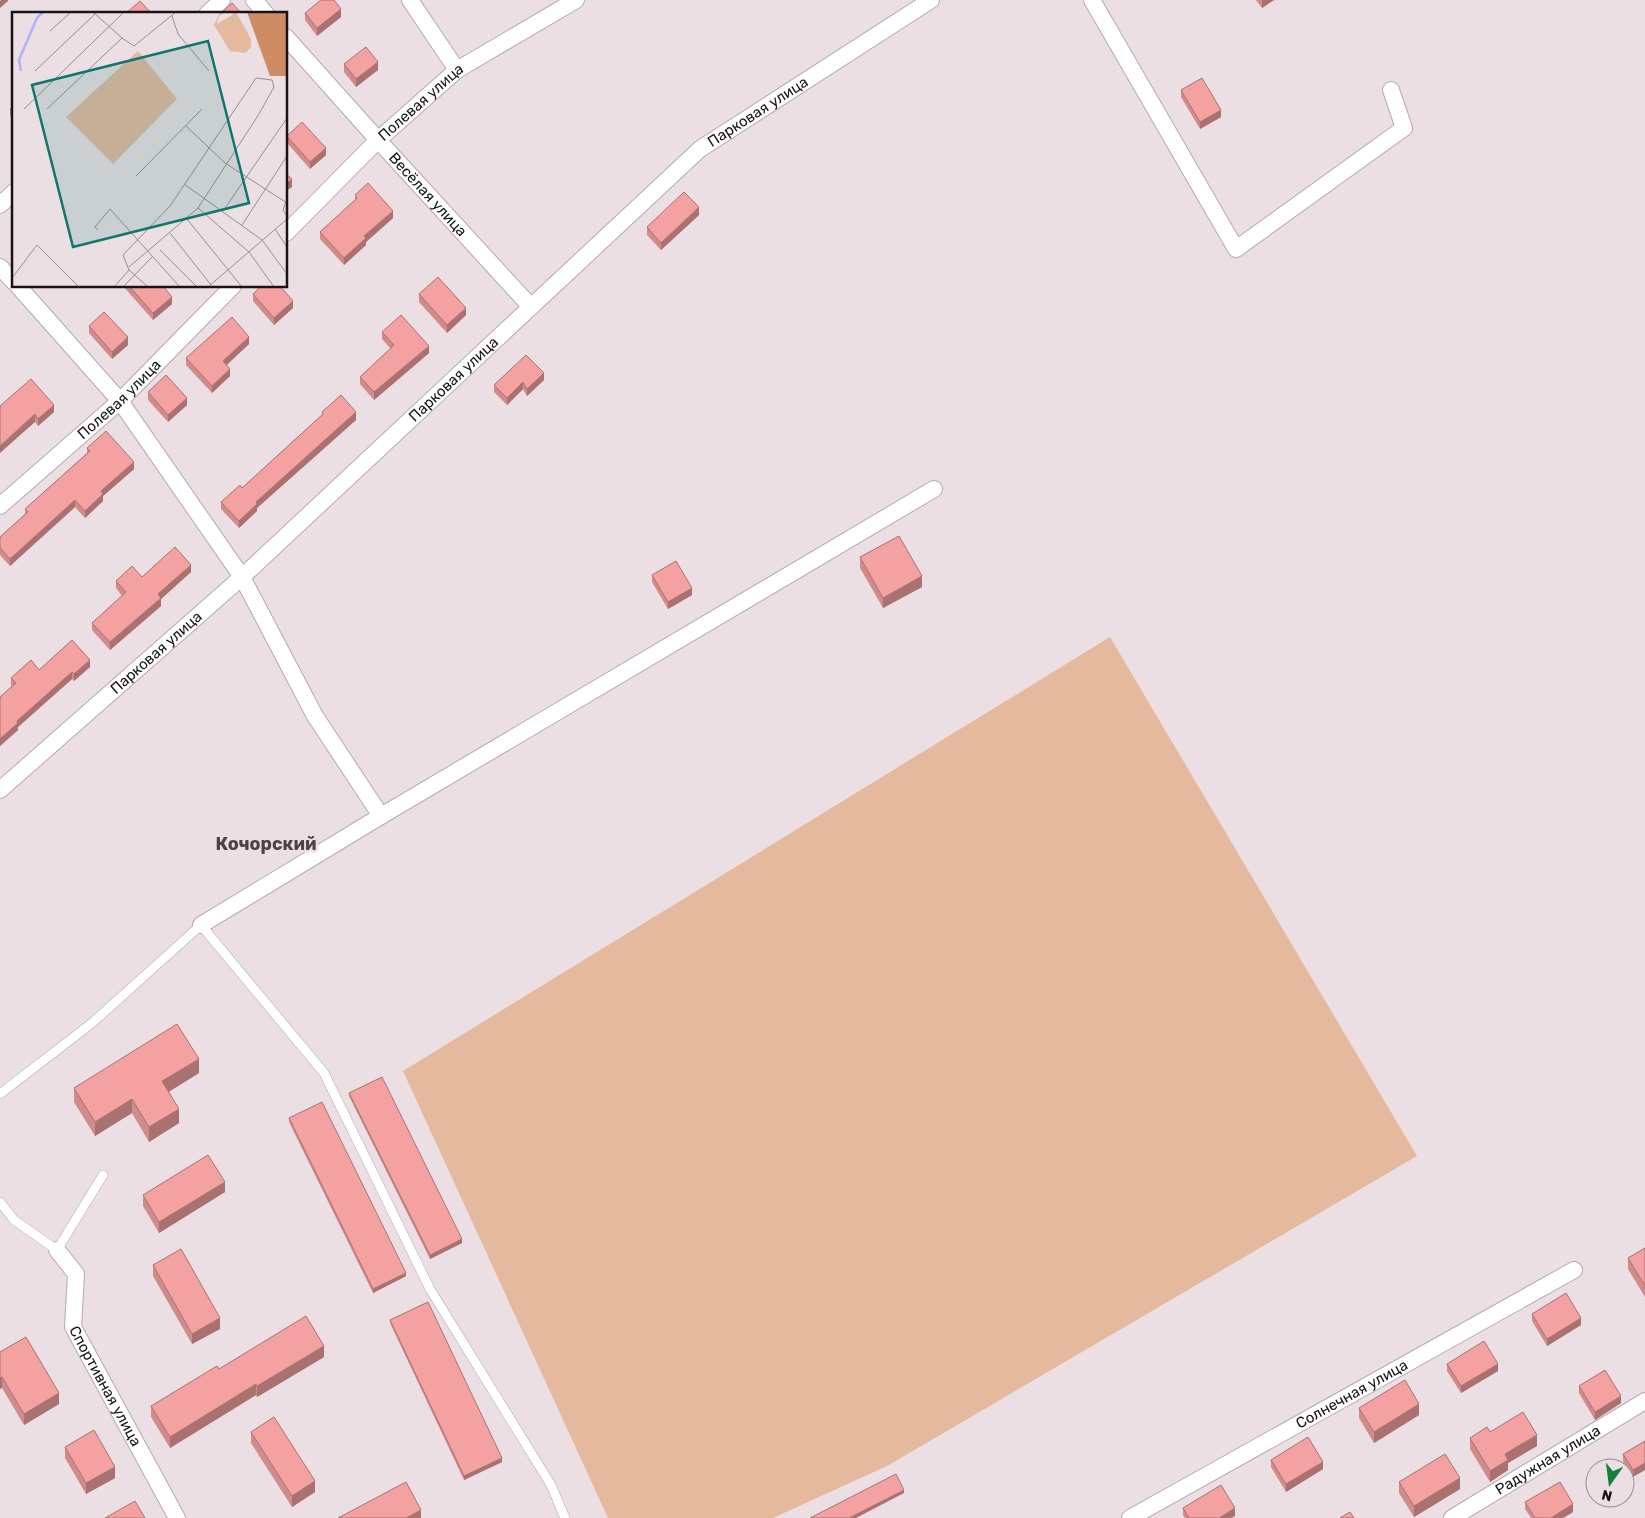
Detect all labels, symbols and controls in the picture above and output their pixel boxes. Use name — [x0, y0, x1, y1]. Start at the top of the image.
inset map — [12, 12, 288, 288]
street label: Полевая улица — [374, 59, 466, 145]
street label: Парковая улица — [704, 73, 811, 151]
street label: Весёлая улица — [385, 149, 471, 240]
street label: Парковая улица — [405, 333, 502, 425]
street label: Полевая улица — [74, 356, 165, 443]
street label: Парковая улица — [107, 607, 206, 698]
district label: Кочорский — [216, 833, 316, 855]
street label: Спортивная улица — [65, 1323, 145, 1449]
street label: Солнечная улица — [1293, 1356, 1411, 1433]
street label: Радужная улица — [1492, 1421, 1604, 1499]
north arrow — [1585, 1458, 1635, 1508]
text: N — [1600, 1486, 1614, 1505]

